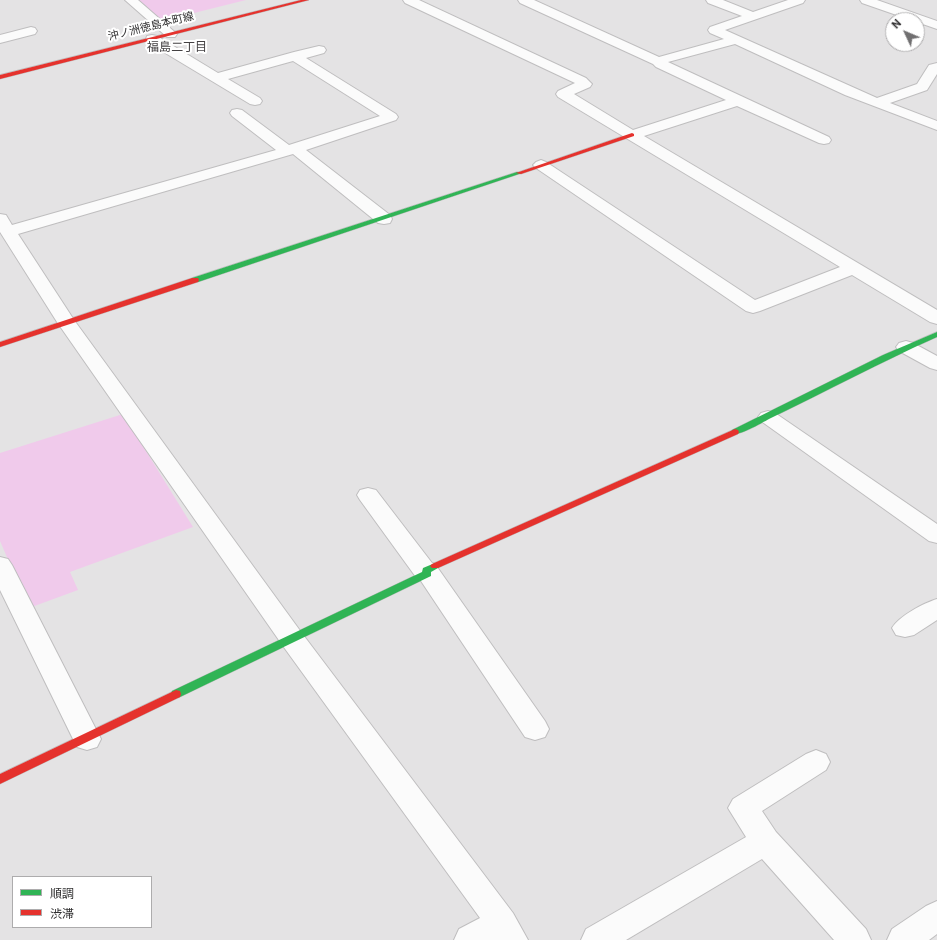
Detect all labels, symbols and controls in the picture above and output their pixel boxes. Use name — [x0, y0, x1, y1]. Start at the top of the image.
street label: 沖ノ洲徳島本町線 — [107, 10, 195, 44]
north arrow — [885, 12, 925, 52]
text: N — [889, 17, 904, 31]
district label: 福島二丁目 — [147, 41, 207, 55]
legend — [12, 876, 152, 928]
text: 順調 — [50, 887, 74, 901]
text: 渋滞 — [50, 907, 74, 921]

